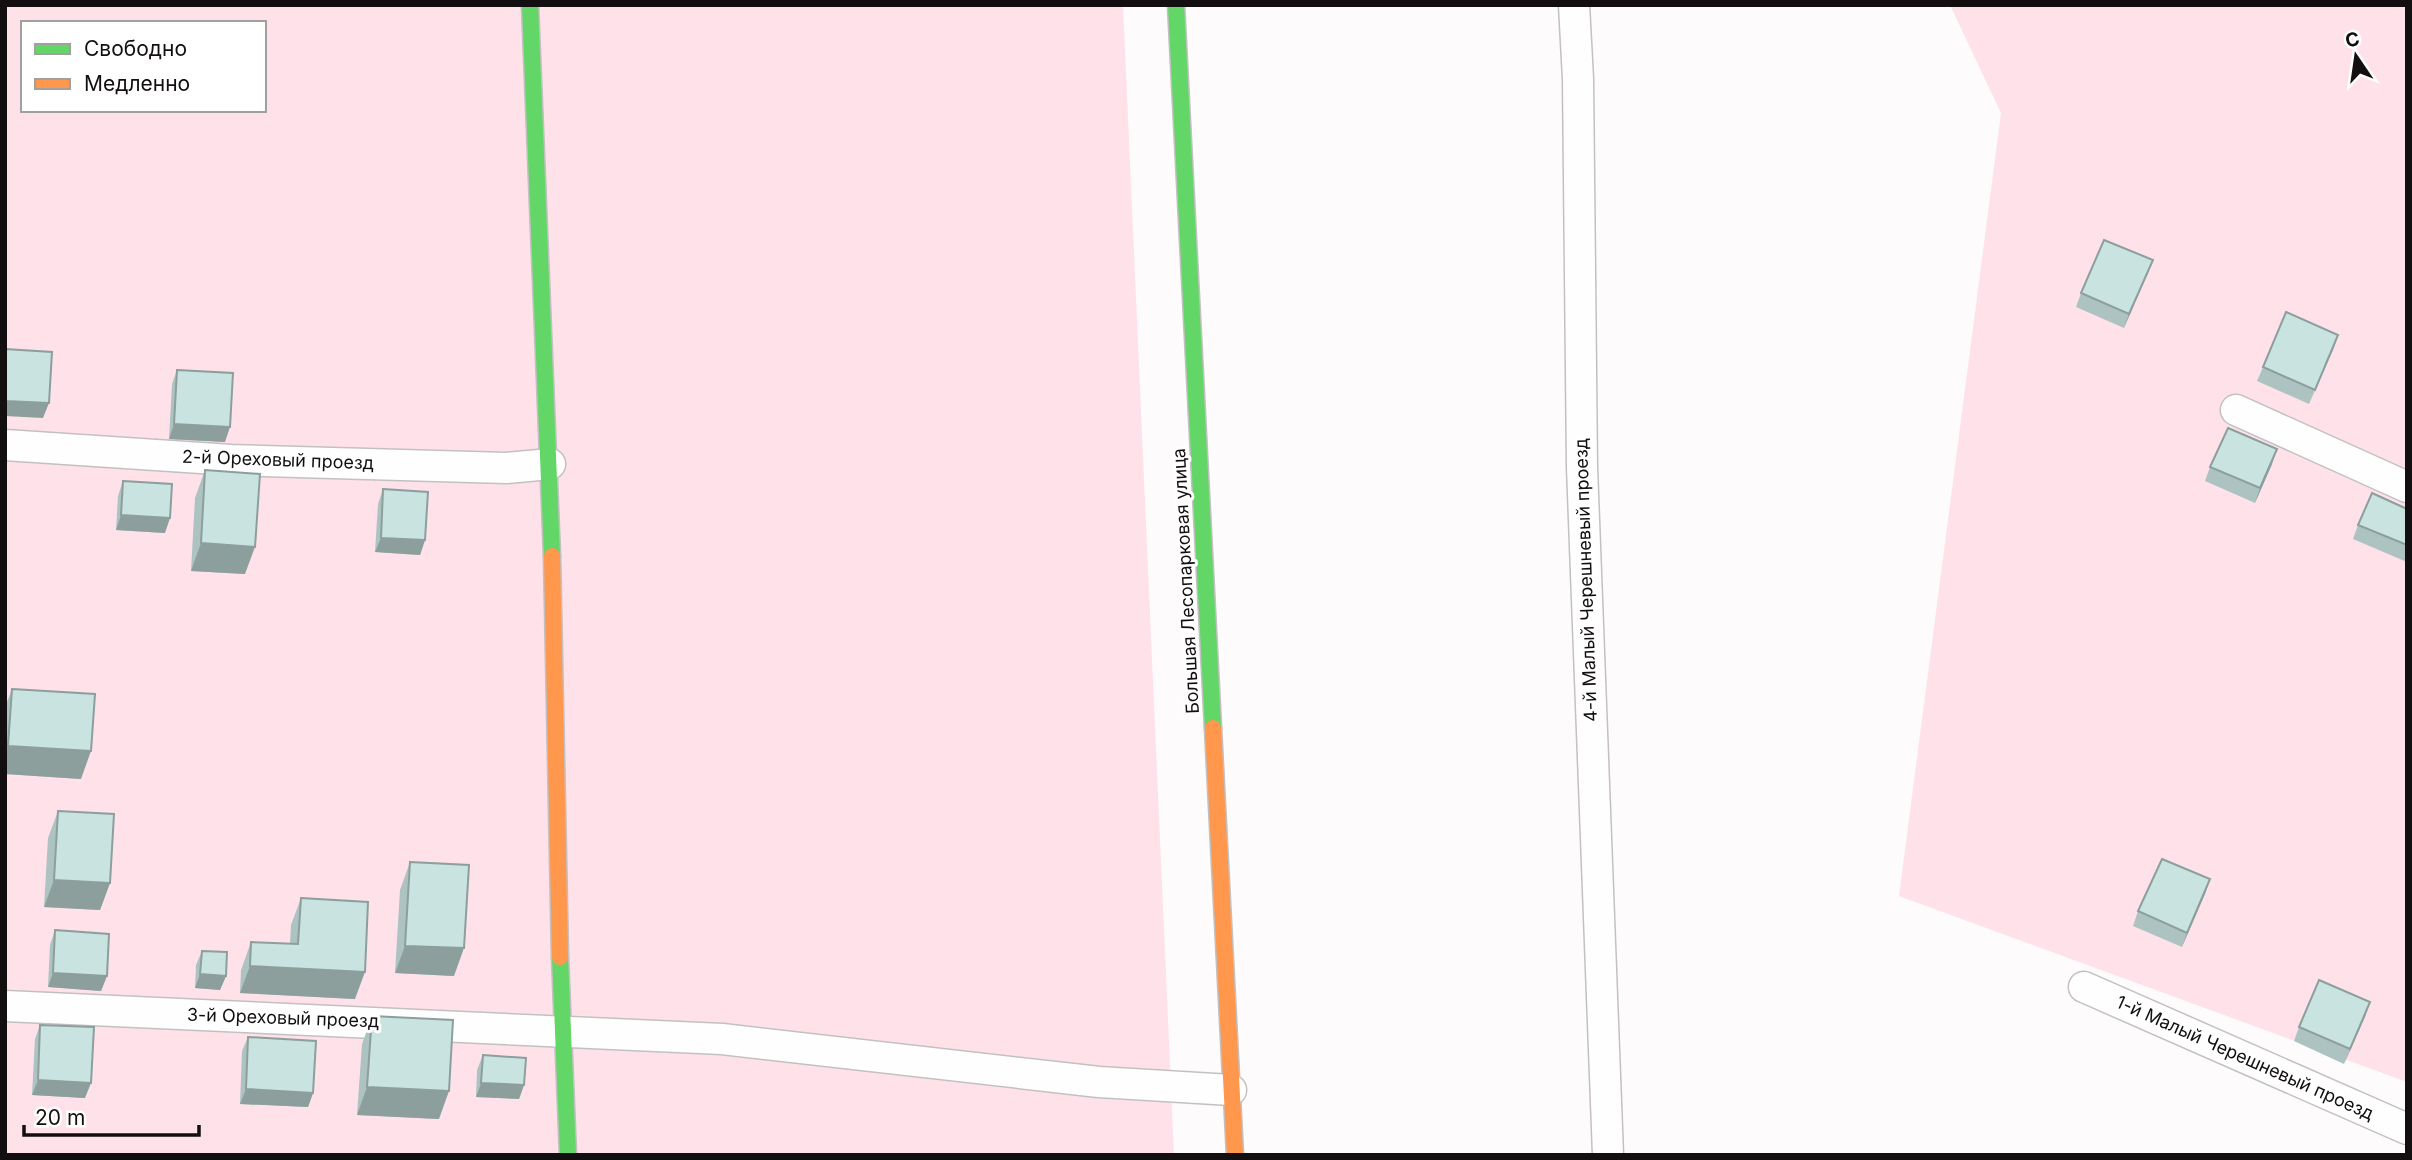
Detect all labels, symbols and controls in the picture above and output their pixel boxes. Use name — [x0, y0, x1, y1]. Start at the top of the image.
legend — [21, 21, 266, 112]
north arrow — [2321, 21, 2391, 91]
text: С — [2343, 27, 2362, 53]
text: Свободно — [84, 36, 187, 61]
text: Медленно — [84, 71, 190, 96]
street label: 4-й Малый Черешневый проезд — [1570, 438, 1601, 722]
street label: 2-й Ореховый проезд — [182, 446, 374, 473]
street label: Большая Лесопарковая улица — [1168, 448, 1203, 714]
street label: 1-й Малый Черешневый проезд — [2113, 991, 2377, 1124]
street label: 3-й Ореховый проезд — [186, 1004, 380, 1031]
scale bar — [24, 1094, 200, 1138]
text: 20 m — [35, 1105, 85, 1130]

